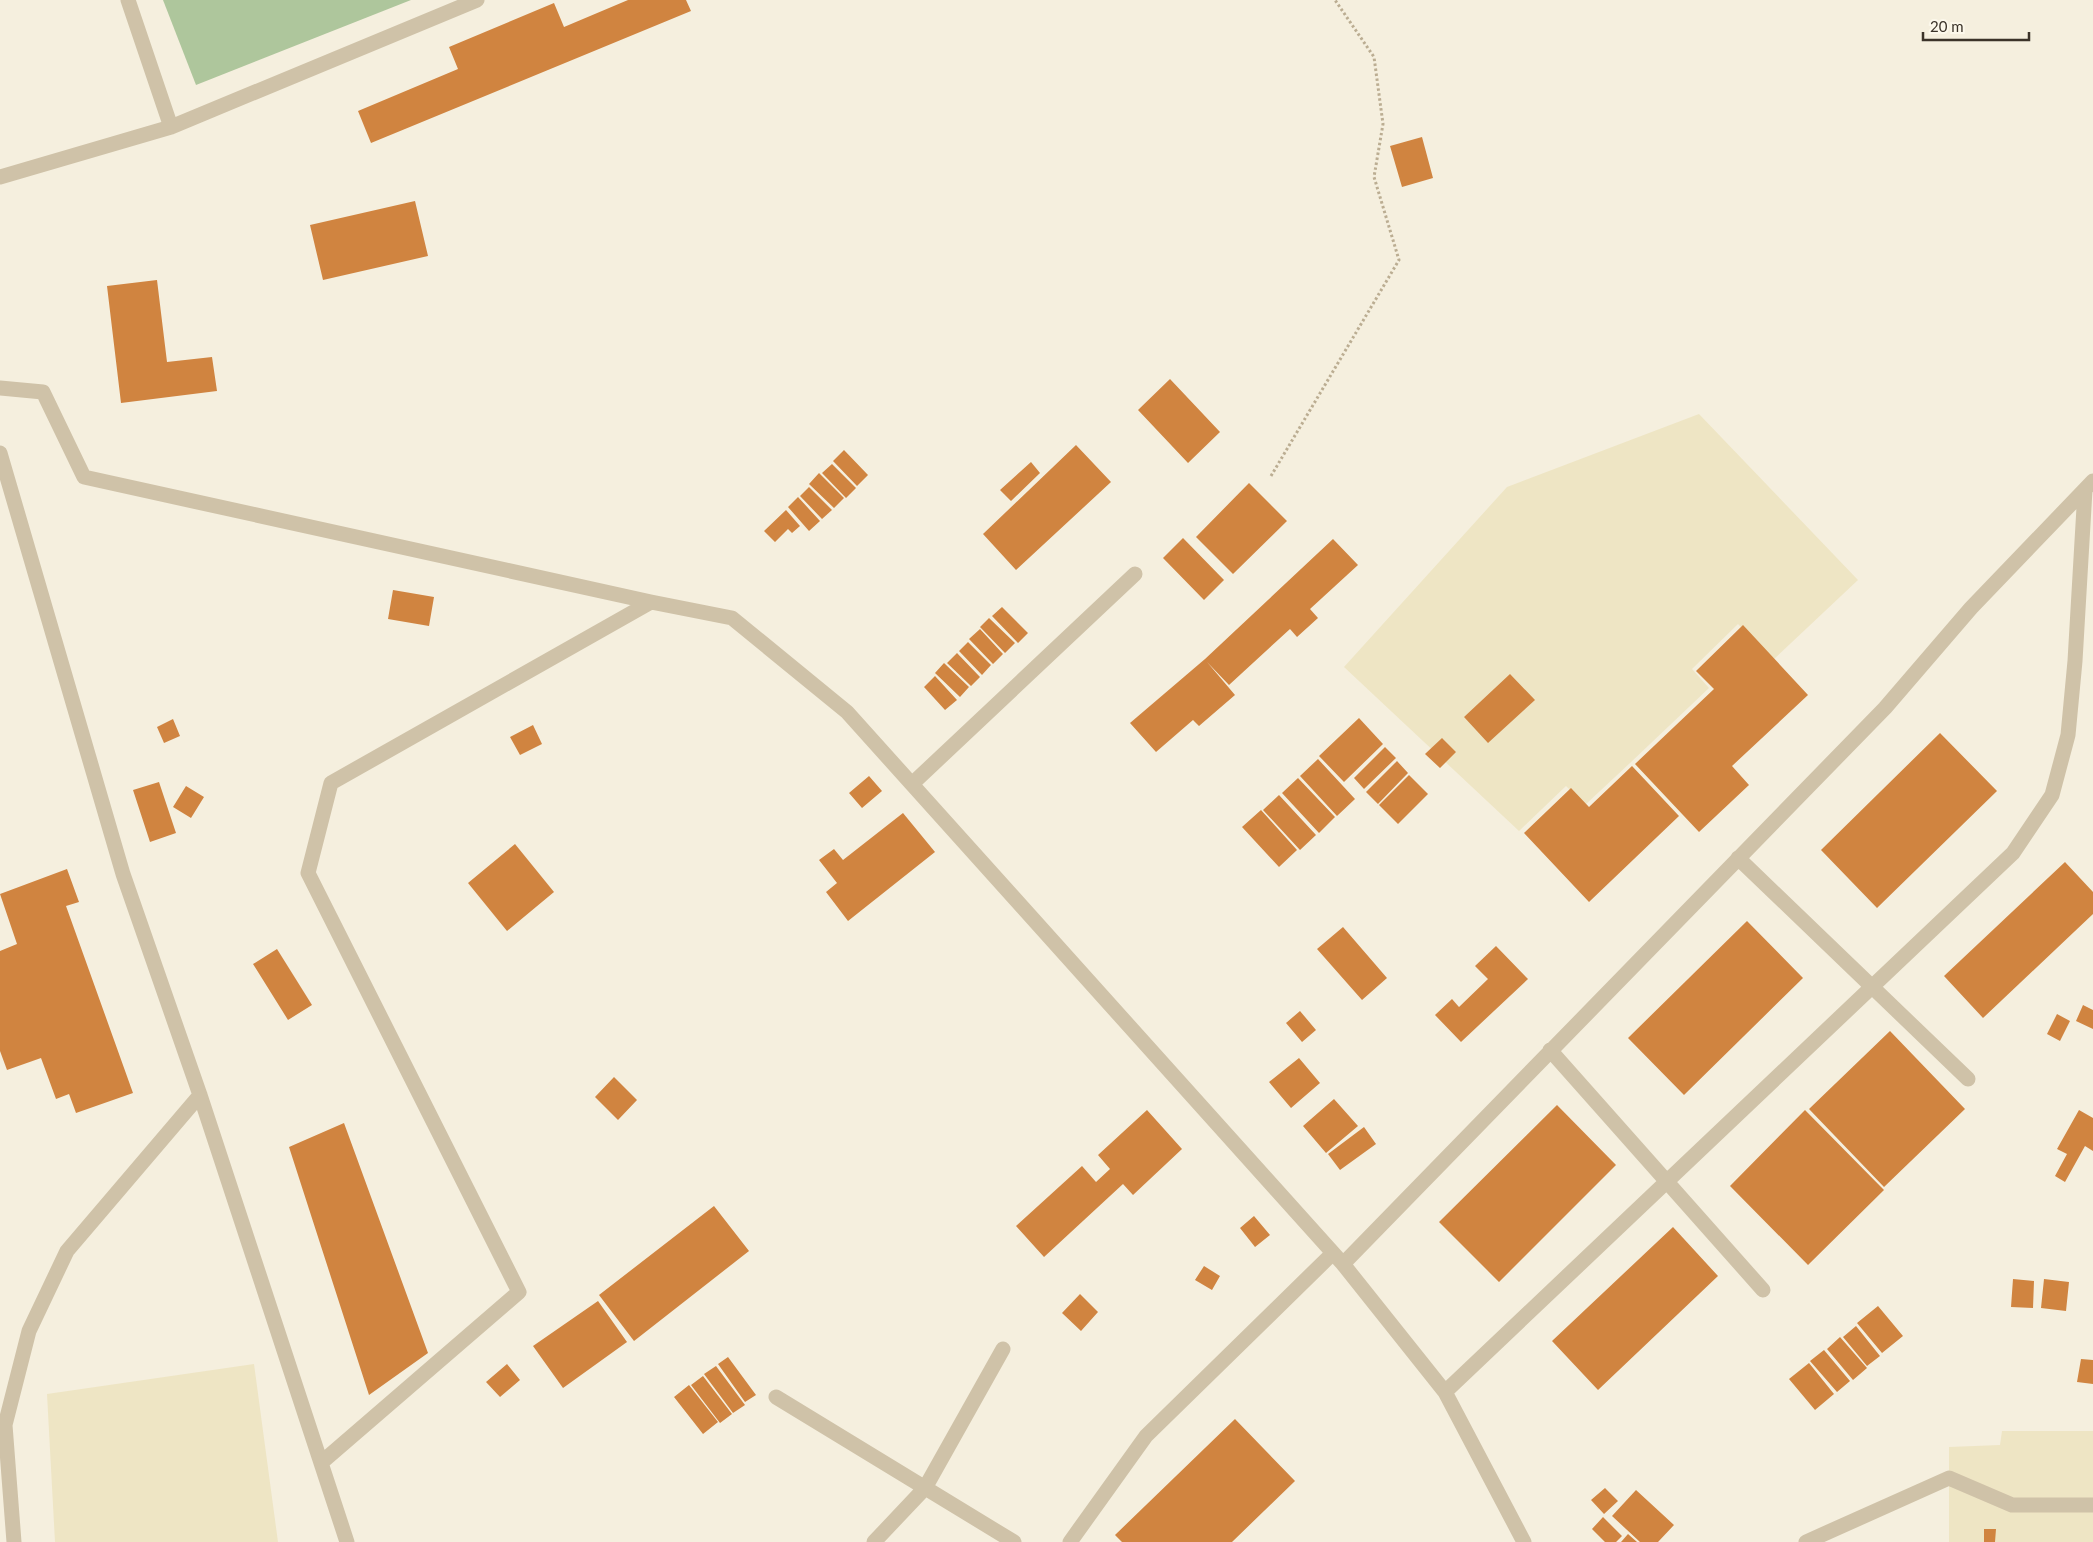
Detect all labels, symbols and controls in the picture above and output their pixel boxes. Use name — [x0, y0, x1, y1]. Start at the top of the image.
scale bar — [1923, 10, 2029, 42]
text: 20 m — [1930, 17, 1964, 35]

